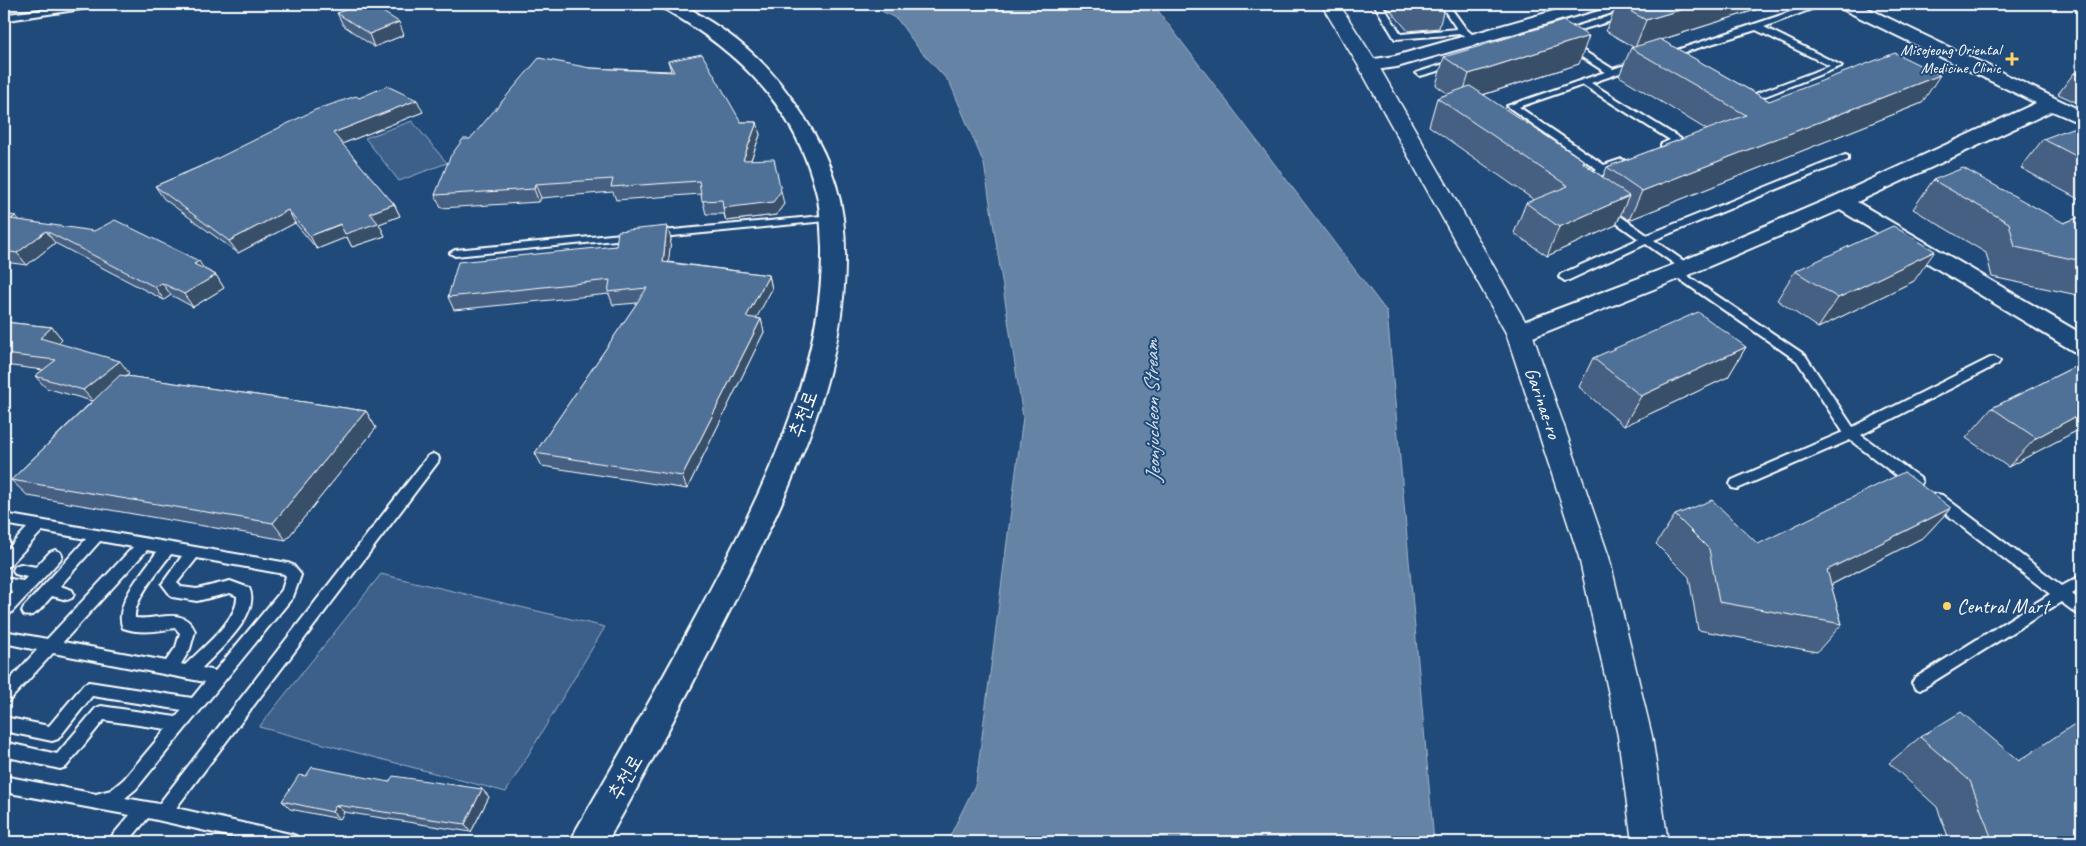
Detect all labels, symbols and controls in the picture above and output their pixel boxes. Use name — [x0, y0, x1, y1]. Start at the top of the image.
place label: Misojeong Oriental Medicine Clinic — [1900, 40, 2004, 78]
marker: Misojeong Oriental Medicine Clinic — [2005, 52, 2019, 66]
water label: Jeonjucheon Stream — [1138, 338, 1166, 484]
street label: Garinae-ro — [1519, 364, 1567, 443]
street label: 추천로 — [783, 387, 823, 441]
place label: Central Mart — [1957, 594, 2052, 619]
marker: Central Mart — [1941, 600, 1953, 612]
street label: 추천로 — [602, 750, 648, 804]

